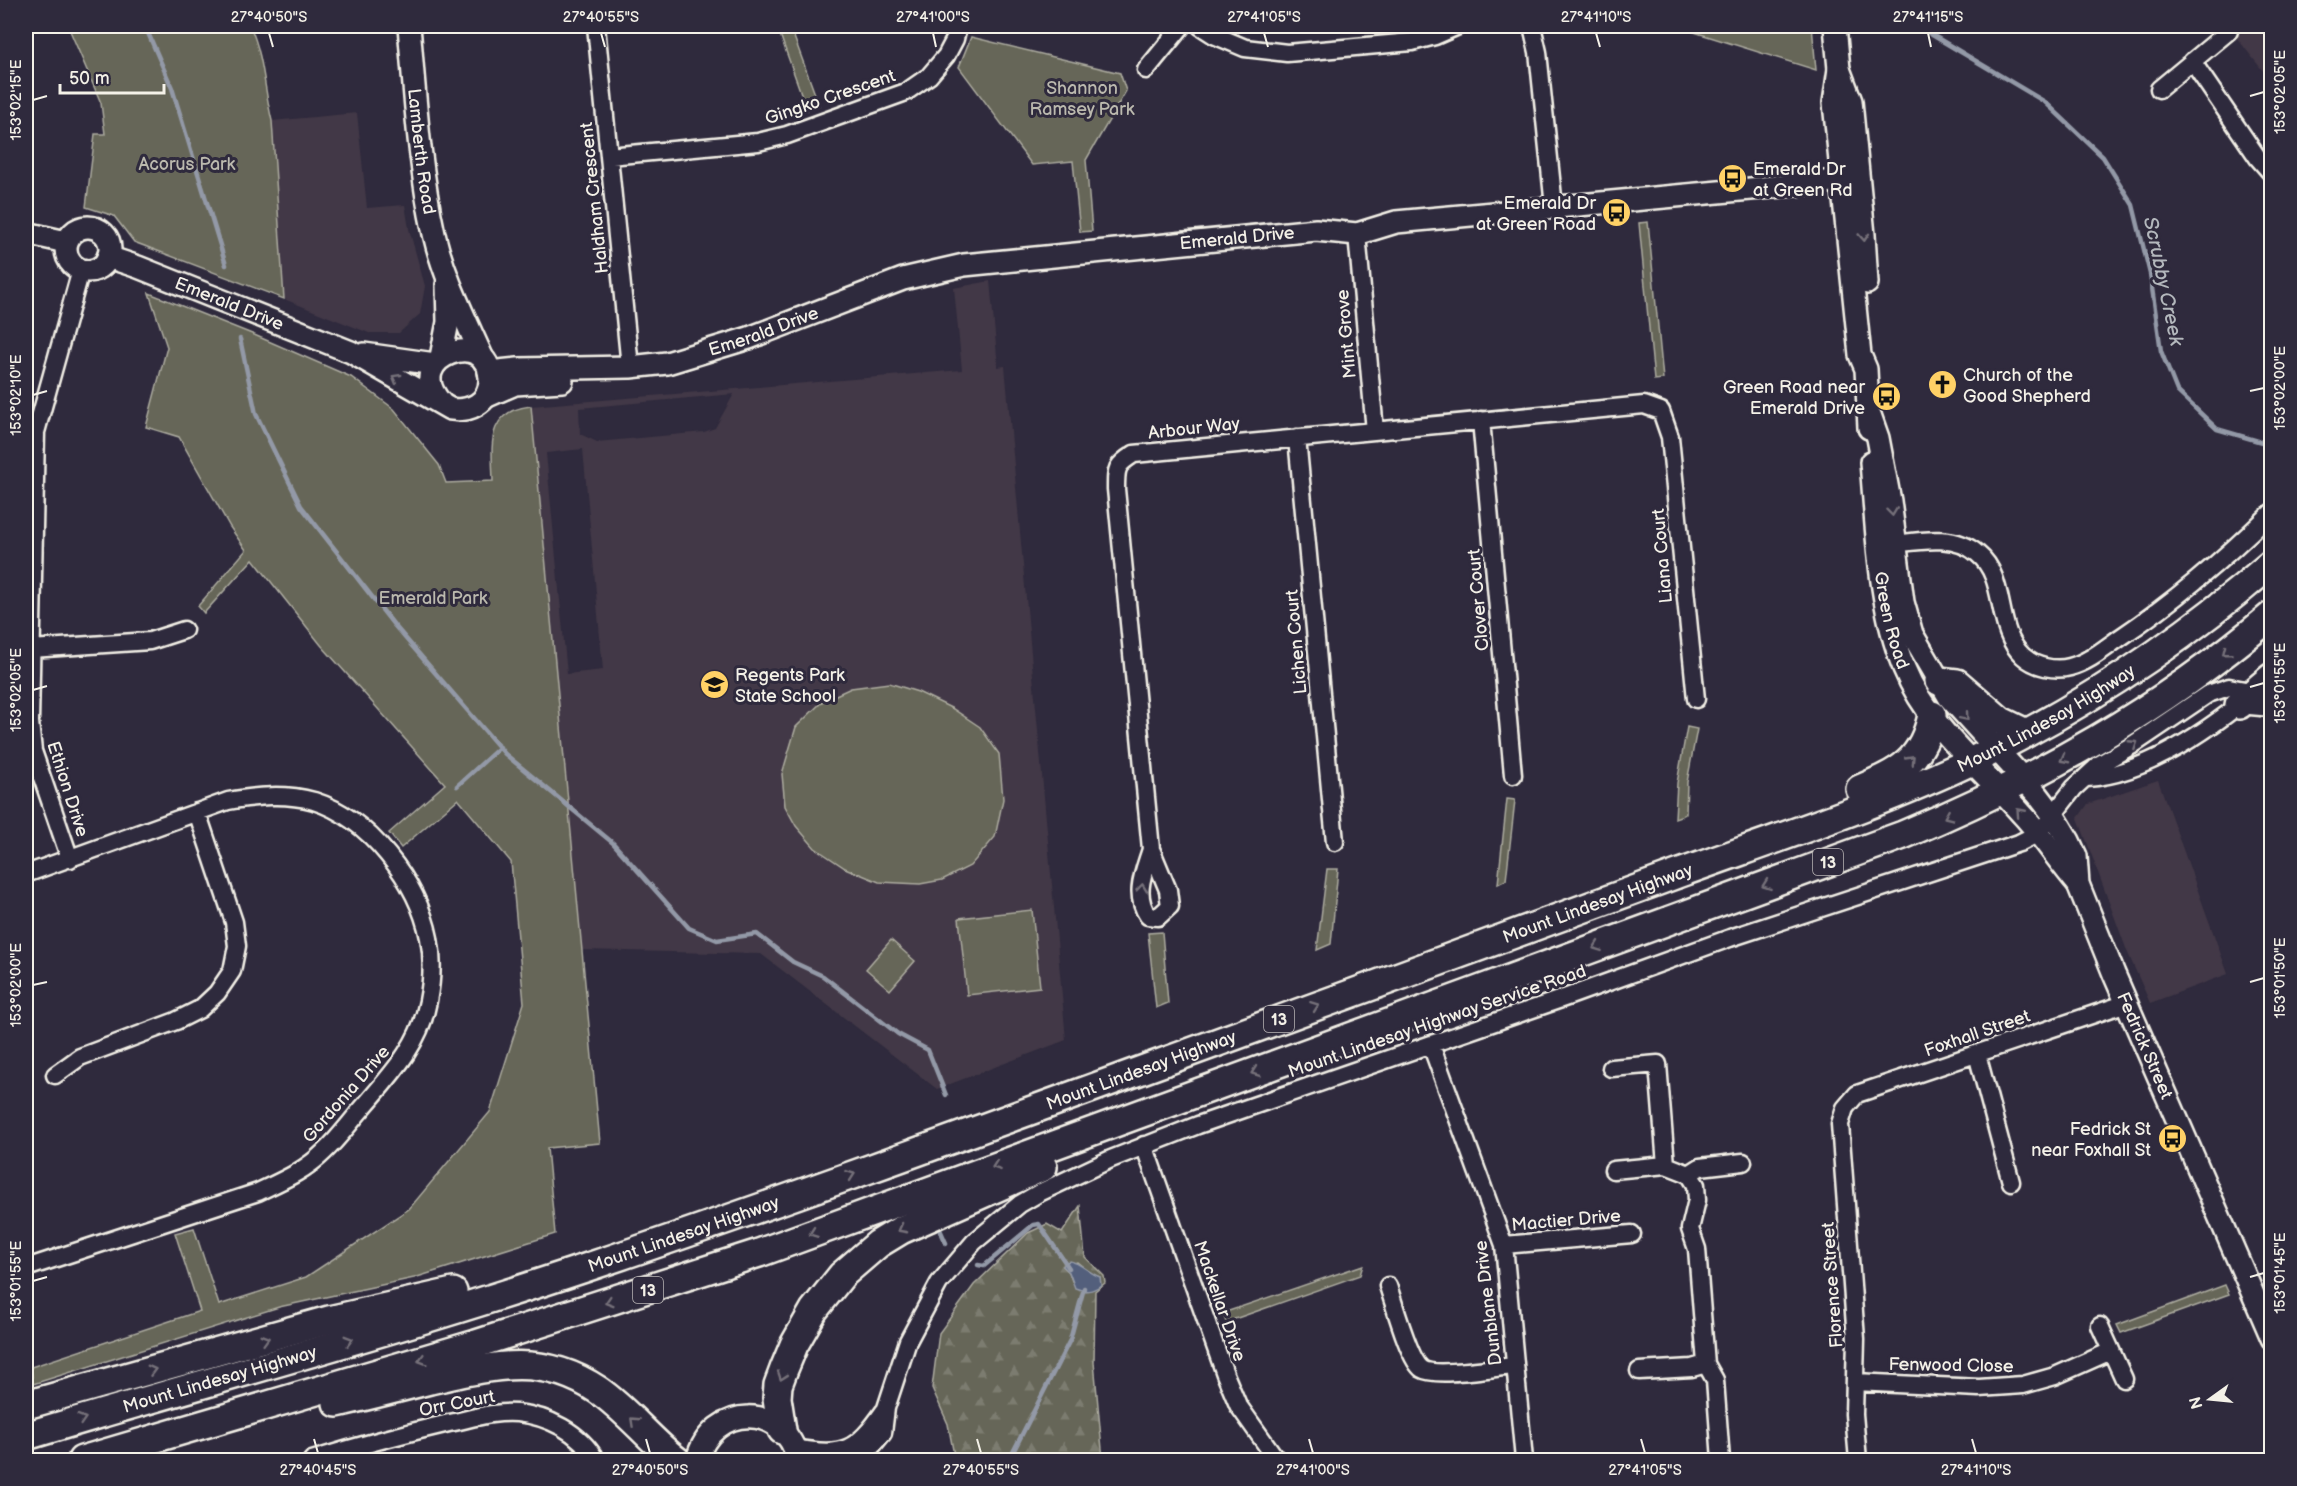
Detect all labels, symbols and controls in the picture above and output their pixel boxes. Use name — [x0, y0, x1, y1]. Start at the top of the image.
text: 27°40'50"S — [231, 8, 307, 27]
text: 27°40'55"S — [563, 8, 639, 27]
text: 27°41'00"S — [896, 8, 970, 27]
text: 27°41'05"S — [1227, 8, 1301, 27]
text: 27°41'10"S — [1561, 8, 1631, 27]
text: 27°41'15"S — [1893, 8, 1963, 27]
text: 153°02'05"E — [2271, 50, 2290, 134]
scale bar — [60, 57, 164, 95]
text: 153°02'15"E — [7, 59, 26, 141]
street label: Gingko Crescent — [762, 65, 898, 130]
text: 50 m — [69, 68, 110, 89]
park label: Shannon Ramsey Park — [1029, 78, 1135, 120]
street label: Lamberth Road — [403, 88, 440, 216]
street label: Haldham Crescent — [576, 121, 613, 275]
park label: Acorus Park — [139, 154, 236, 175]
place label: Emerald Dr at Green Rd — [1753, 159, 1853, 201]
bus stop icon: Emerald Dr at Green Rd — [1716, 163, 1748, 195]
place label: Emerald Dr at Green Road — [1476, 193, 1596, 235]
bus stop icon: Emerald Dr at Green Road — [1601, 197, 1633, 229]
water label: Scrubby Creek — [2138, 214, 2189, 349]
street label: Emerald Drive — [1179, 222, 1296, 254]
one-way arrow — [1857, 233, 1870, 242]
street label: Emerald Drive — [172, 273, 287, 335]
street label: Mint Grove — [1332, 288, 1361, 379]
street label: Emerald Drive — [706, 302, 822, 361]
text: 153°02'00"E — [2271, 346, 2290, 430]
text: 153°02'10"E — [7, 354, 26, 436]
place label: Church of the Good Shepherd — [1963, 365, 2091, 407]
church icon: Church of the Good Shepherd — [1926, 369, 1958, 401]
one-way arrow — [392, 374, 402, 385]
place label: Green Road near Emerald Drive — [1723, 377, 1865, 419]
bus stop icon: Green Road near Emerald Drive — [1870, 381, 1902, 413]
street label: Arbour Way — [1147, 413, 1242, 444]
street label: Liana Court — [1648, 507, 1677, 604]
one-way arrow — [1885, 507, 1897, 516]
street label: Clover Court — [1464, 548, 1493, 652]
street label: Green Road — [1870, 570, 1913, 672]
park label: Emerald Park — [379, 588, 488, 609]
street label: Lichen Court — [1281, 588, 1312, 695]
text: 153°01'55"E — [2271, 642, 2290, 723]
one-way arrow — [2222, 644, 2233, 655]
text: 153°02'05"E — [7, 648, 26, 732]
street label: Mount Lindesay Highway — [1954, 660, 2140, 777]
place label: Regents Park State School — [735, 665, 845, 707]
school or university icon: Regents Park State School — [698, 669, 730, 701]
one-way arrow — [1958, 710, 1969, 720]
street label: Ethion Drive — [42, 739, 93, 840]
one-way arrow — [2127, 740, 2138, 751]
one-way arrow — [2060, 752, 2070, 763]
one-way arrow — [1904, 756, 1915, 766]
one-way arrow — [2016, 808, 2027, 818]
one-way arrow — [1944, 809, 1955, 821]
road number: 13 — [1813, 849, 1843, 875]
street label: Mount Lindesay Highway — [1500, 859, 1696, 948]
one-way arrow — [1761, 878, 1772, 891]
one-way arrow — [1135, 883, 1148, 893]
text: 153°01'50"E — [2271, 937, 2290, 1019]
one-way arrow — [1592, 940, 1603, 953]
text: 153°02'00"E — [7, 943, 26, 1027]
street label: Mount Lindesay Highway Service Road — [1286, 961, 1589, 1082]
street label: Fedrick Street — [2112, 989, 2177, 1103]
one-way arrow — [1309, 1001, 1320, 1014]
street label: Foxhall Street — [1922, 1005, 2033, 1061]
road number: 13 — [1264, 1006, 1294, 1032]
street label: Mount Lindesay Highway — [1043, 1026, 1240, 1115]
street label: Gordonia Drive — [298, 1041, 395, 1147]
one-way arrow — [1250, 1064, 1261, 1077]
place label: Fedrick St near Foxhall St — [2031, 1119, 2151, 1161]
bus stop icon: Fedrick St near Foxhall St — [2156, 1123, 2188, 1155]
one-way arrow — [991, 1159, 1002, 1172]
one-way arrow — [846, 1169, 856, 1182]
street label: Mount Lindesay Highway — [585, 1192, 783, 1277]
street label: Mactier Drive — [1511, 1205, 1622, 1236]
street label: Florence Street — [1818, 1221, 1847, 1349]
one-way arrow — [898, 1222, 909, 1233]
one-way arrow — [808, 1226, 819, 1238]
text: 153°01'45"E — [2271, 1232, 2290, 1314]
street label: Mackellar Drive — [1189, 1238, 1250, 1365]
street label: Dunblane Drive — [1470, 1239, 1507, 1367]
text: 153°01'55"E — [7, 1240, 26, 1321]
road number: 13 — [633, 1277, 663, 1303]
one-way arrow — [604, 1295, 615, 1308]
one-way arrow — [259, 1334, 270, 1346]
one-way arrow — [343, 1335, 354, 1347]
street label: Mount Lindesay Highway — [121, 1341, 320, 1418]
one-way arrow — [417, 1353, 428, 1365]
street label: Fenwood Close — [1888, 1354, 2014, 1377]
one-way arrow — [146, 1365, 156, 1378]
north arrow — [2180, 1369, 2240, 1429]
one-way arrow — [776, 1370, 789, 1381]
street label: Orr Court — [417, 1386, 497, 1421]
text: N — [2186, 1394, 2208, 1411]
one-way arrow — [76, 1414, 87, 1426]
one-way arrow — [630, 1417, 640, 1428]
text: 27°40'45"S — [280, 1461, 356, 1480]
text: 27°40'50"S — [612, 1461, 688, 1480]
text: 27°40'55"S — [943, 1461, 1019, 1480]
text: 27°41'00"S — [1276, 1461, 1350, 1480]
text: 27°41'05"S — [1608, 1461, 1682, 1480]
text: 27°41'10"S — [1941, 1461, 2011, 1480]

